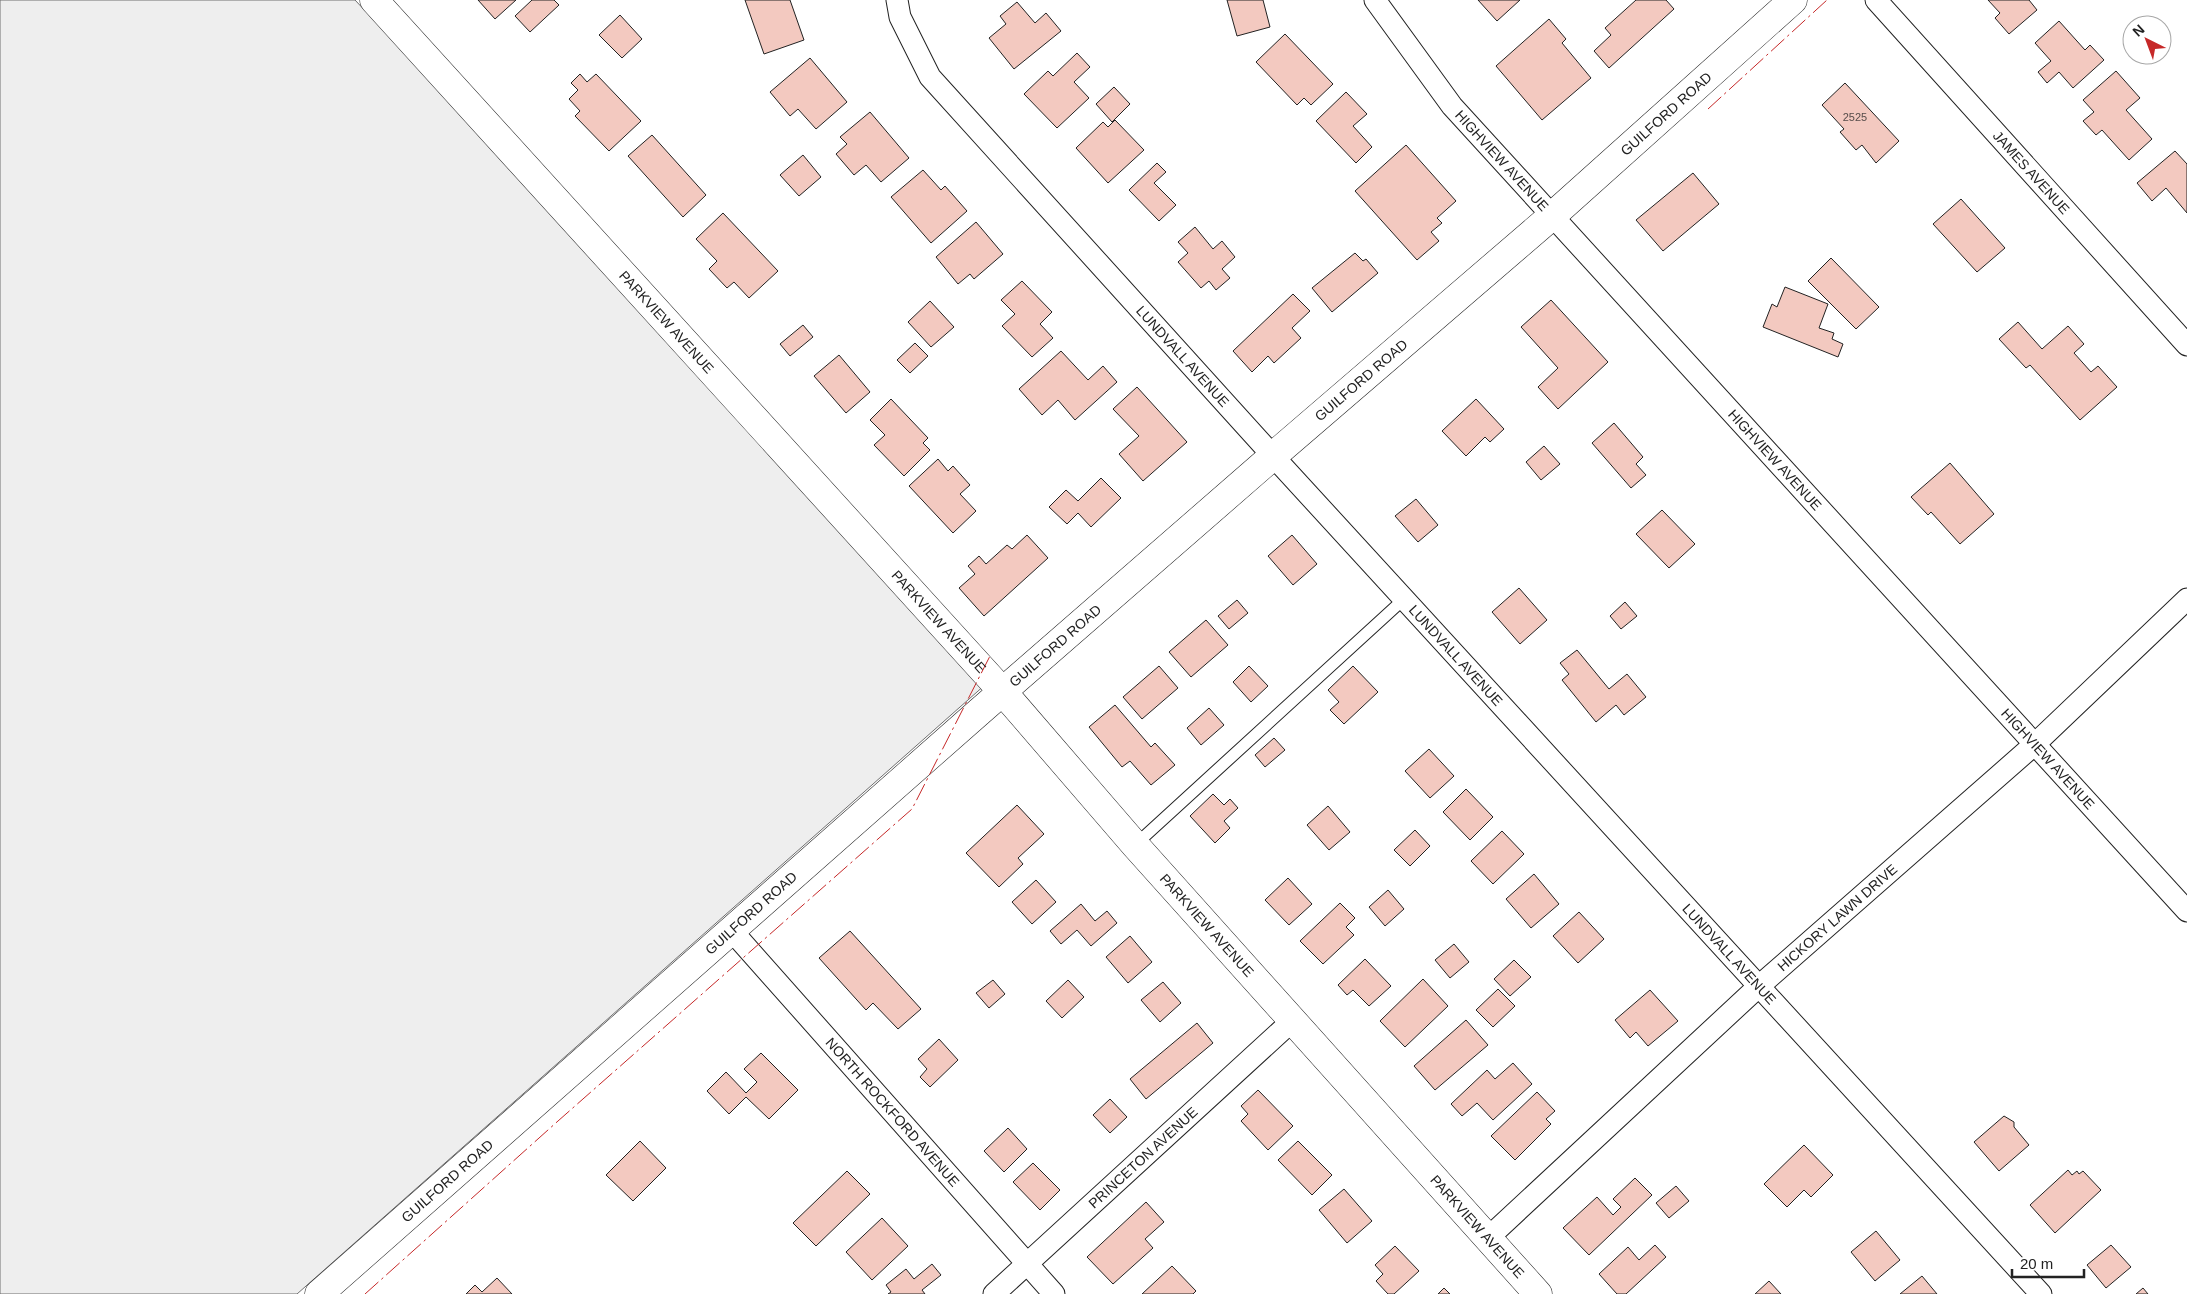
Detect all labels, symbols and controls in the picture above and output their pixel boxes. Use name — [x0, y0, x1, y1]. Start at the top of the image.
north arrow — [2122, 15, 2172, 65]
text: N — [2129, 21, 2147, 40]
street label: GUILFORD ROAD — [1617, 69, 1715, 159]
street label: HIGHVIEW AVENUE — [1452, 107, 1552, 214]
house number: 2525 — [1843, 111, 1867, 123]
street label: JAMES AVENUE — [1990, 127, 2073, 217]
street label: PARKVIEW AVENUE — [616, 267, 717, 376]
street label: LUNDVALL AVENUE — [1133, 302, 1232, 410]
street label: GUILFORD ROAD — [1312, 336, 1411, 424]
street label: HIGHVIEW AVENUE — [1725, 406, 1825, 513]
street label: PARKVIEW AVENUE — [888, 567, 990, 676]
street label: GUILFORD ROAD — [1006, 601, 1104, 690]
street label: LUNDVALL AVENUE — [1406, 602, 1506, 709]
street label: HIGHVIEW AVENUE — [1998, 705, 2098, 812]
street label: HICKORY LAWN DRIVE — [1774, 861, 1900, 974]
street label: GUILFORD ROAD — [702, 868, 800, 958]
street label: PARKVIEW AVENUE — [1157, 871, 1257, 980]
street label: LUNDVALL AVENUE — [1679, 900, 1779, 1008]
street label: NORTH ROCKFORD AVENUE — [822, 1034, 963, 1190]
street label: PRINCETON AVENUE — [1085, 1104, 1201, 1211]
street label: GUILFORD ROAD — [398, 1136, 496, 1226]
street label: PARKVIEW AVENUE — [1427, 1172, 1528, 1281]
scale bar — [2012, 1246, 2084, 1278]
text: 20 m — [2020, 1255, 2053, 1272]

